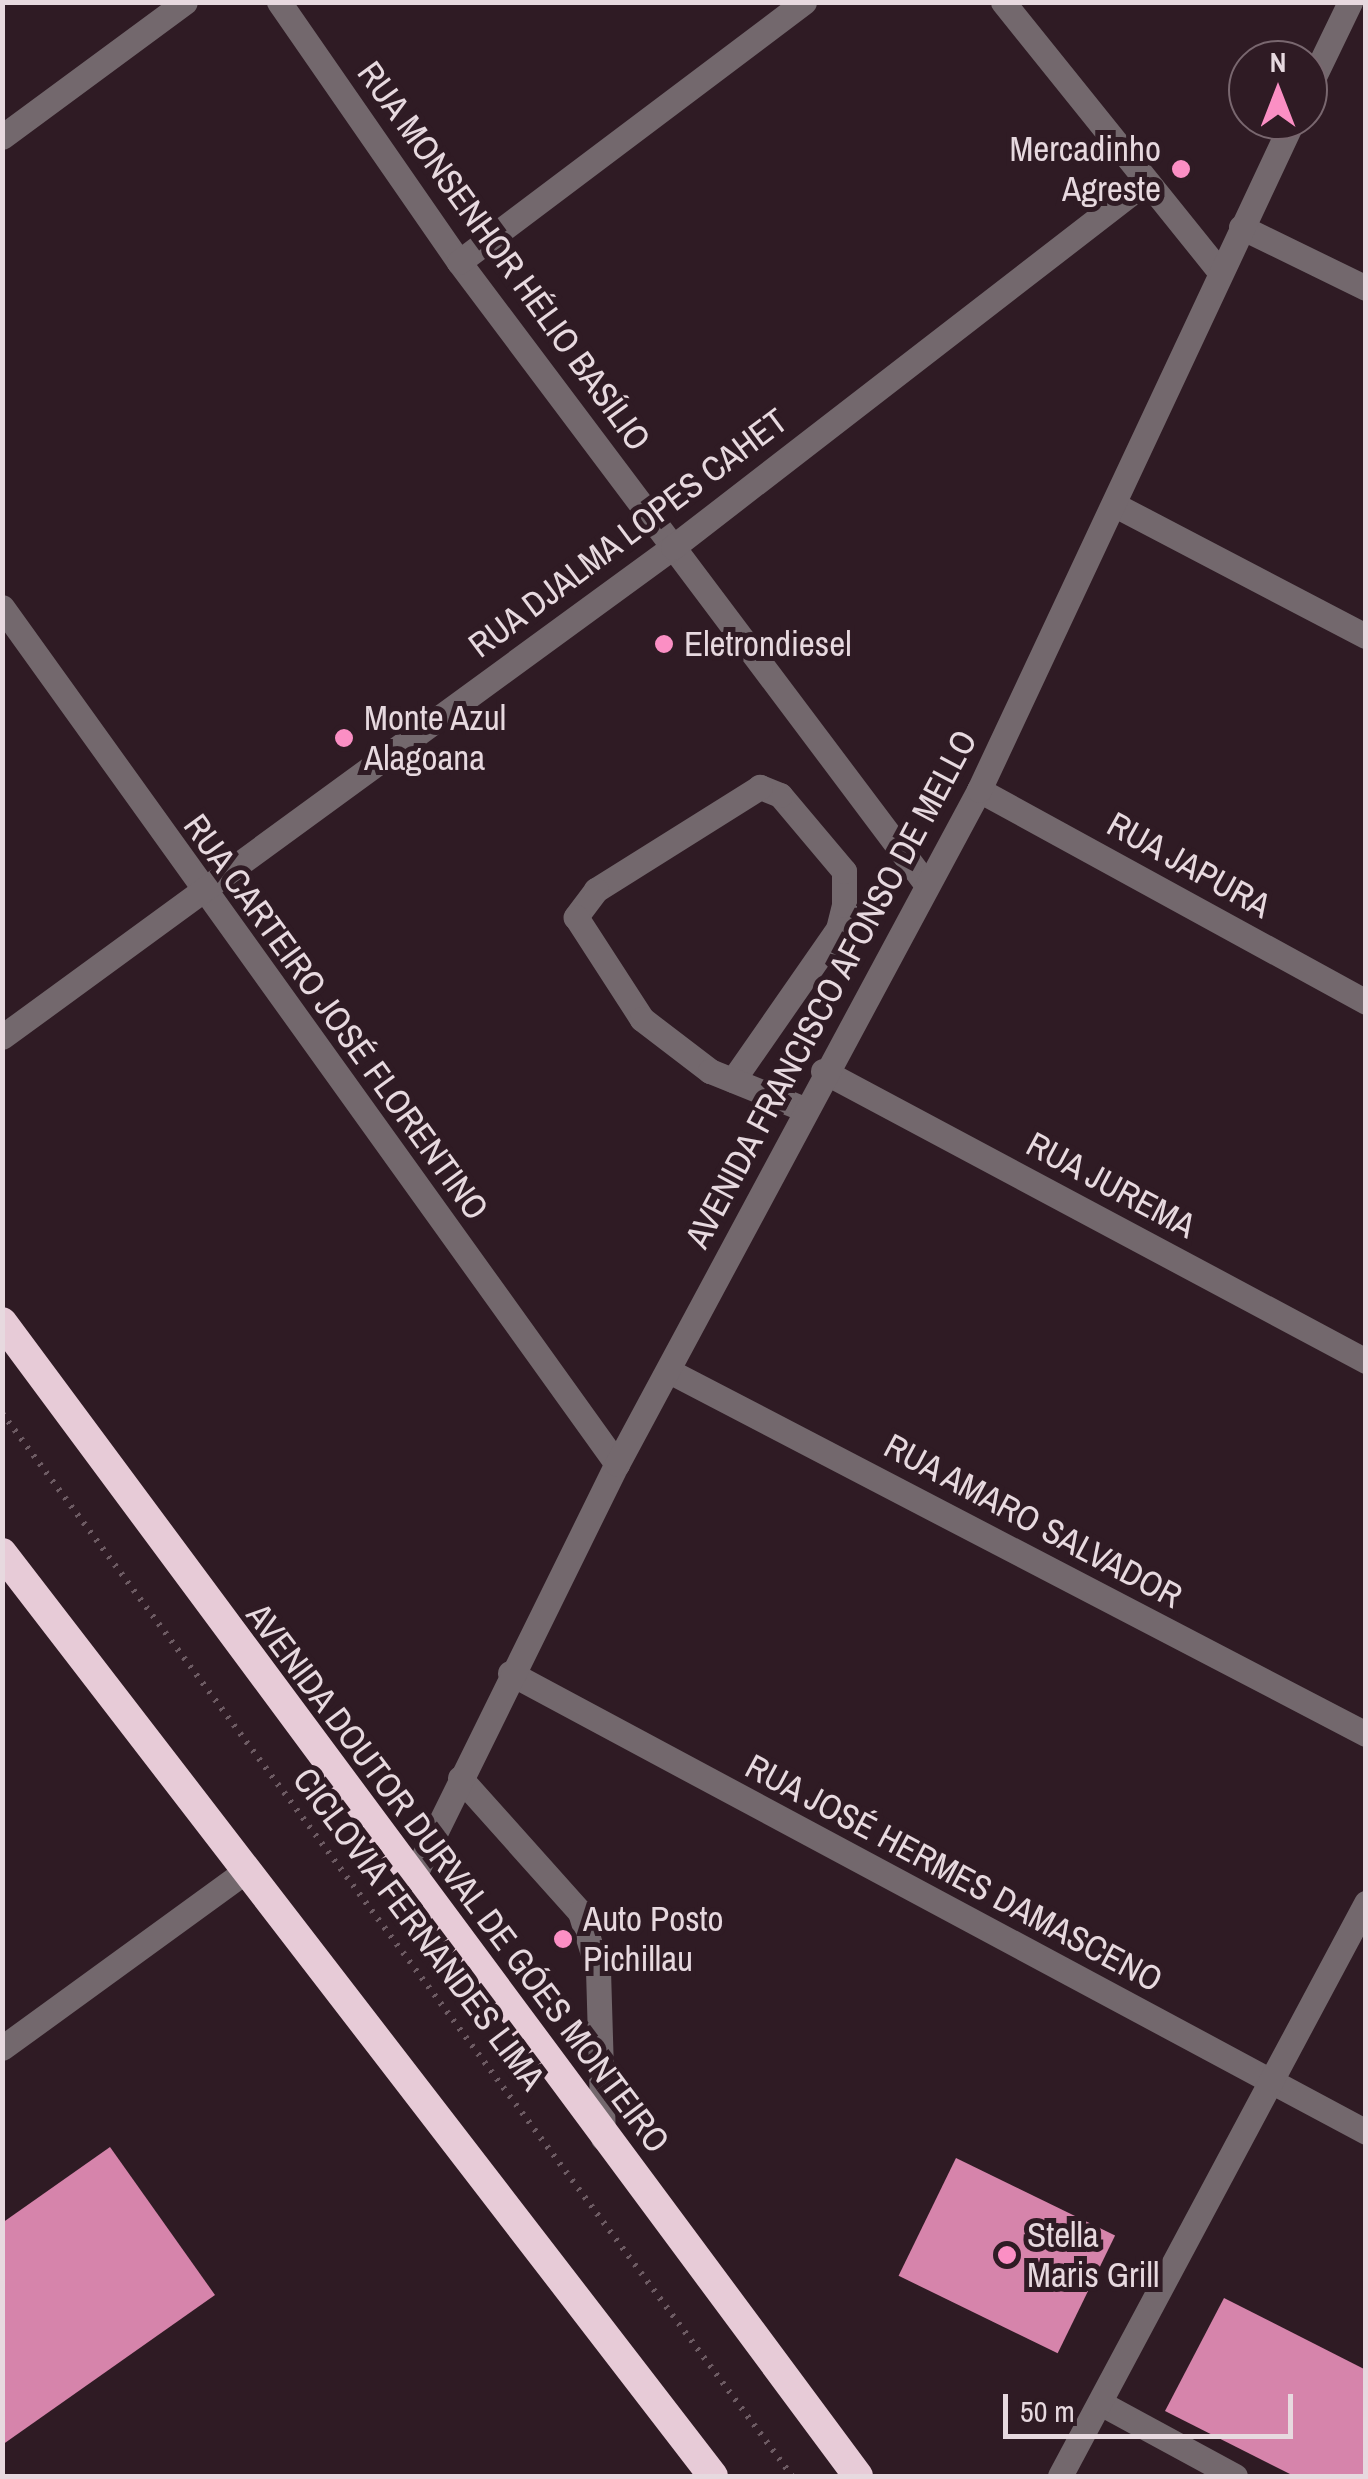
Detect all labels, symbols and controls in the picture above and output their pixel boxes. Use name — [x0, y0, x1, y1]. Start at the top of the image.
north arrow — [1228, 40, 1328, 140]
text: N — [1270, 43, 1286, 81]
street label: RUA MONSENHOR HÉLIO BASÍLIO — [348, 53, 660, 459]
place label: Mercadinho Agreste — [1009, 128, 1161, 210]
marker: Mercadinho Agreste — [1170, 158, 1192, 180]
street label: RUA DJALMA LOPES CAHET — [459, 399, 797, 667]
place label: Eletrondiesel — [684, 623, 852, 665]
marker: Eletrondiesel — [653, 633, 675, 655]
place label: Monte Azul Alagoana — [364, 697, 508, 779]
street label: AVENIDA FRANCISCO AFONSO DE MELLO — [676, 722, 986, 1256]
marker: Monte Azul Alagoana — [333, 727, 355, 749]
street label: RUA JAPURA — [1099, 803, 1279, 927]
street label: RUA CARTEIRO JOSÉ FLORENTINO — [174, 806, 498, 1228]
street label: RUA JUREMA — [1019, 1123, 1203, 1247]
street label: RUA AMARO SALVADOR — [876, 1424, 1190, 1618]
street label: AVENIDA DOUTOR DURVAL DE GÓES MONTEIRO — [237, 1594, 679, 2162]
street label: RUA JOSÉ HERMES DAMASCENO — [738, 1745, 1170, 2001]
street label: CICLOVIA FERNANDES LIMA — [284, 1759, 554, 2099]
place label: Auto Posto Pichillau — [583, 1898, 723, 1980]
marker: Auto Posto Pichillau — [552, 1928, 574, 1950]
place label: Stella Maris Grill — [1027, 2214, 1159, 2296]
marker: Stella Maris Grill — [996, 2244, 1018, 2266]
scale bar — [1008, 2374, 1298, 2436]
text: 50 m — [1020, 2391, 1075, 2431]

